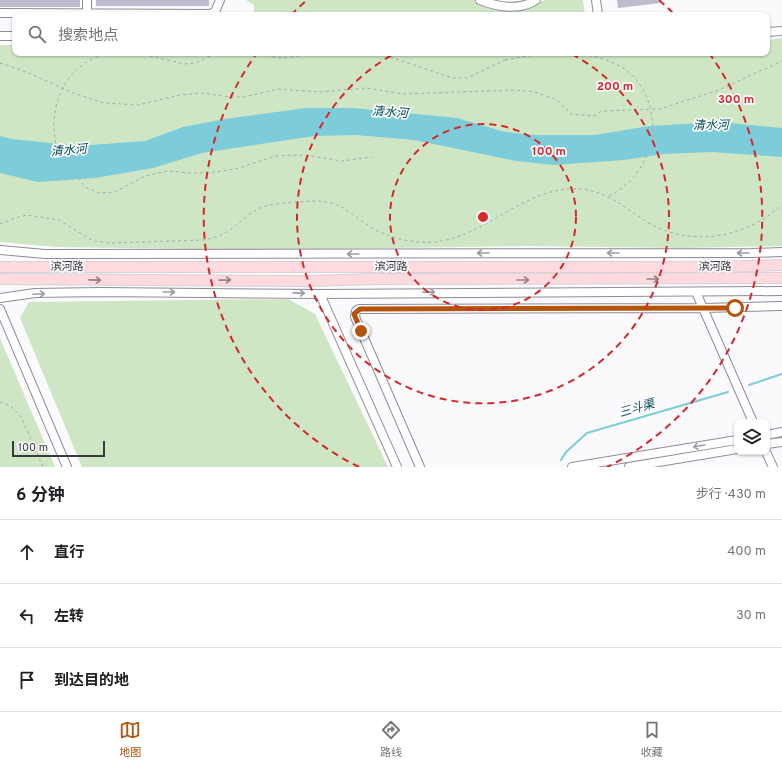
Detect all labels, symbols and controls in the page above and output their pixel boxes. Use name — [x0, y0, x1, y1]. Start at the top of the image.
search box — [12, 12, 770, 56]
icon: search — [26, 23, 48, 45]
text: 搜索地点 — [58, 27, 118, 46]
text: 200 m — [597, 79, 633, 95]
text: 300 m — [718, 92, 754, 108]
water label: 清水河 — [371, 104, 411, 122]
water label: 清水河 — [693, 118, 731, 134]
water label: 清水河 — [50, 141, 90, 161]
text: 100 m — [532, 144, 566, 160]
centre of rings — [476, 210, 490, 224]
one-way arrow — [477, 249, 490, 257]
one-way arrow — [607, 249, 620, 257]
one-way arrow — [737, 249, 750, 257]
one-way arrow — [347, 250, 360, 258]
street label: 滨河路 — [51, 260, 84, 274]
street label: 滨河路 — [375, 260, 408, 274]
street label: 滨河路 — [699, 260, 732, 274]
one-way arrow — [646, 275, 659, 283]
one-way arrow — [88, 276, 101, 284]
one-way arrow — [218, 276, 231, 284]
one-way arrow — [516, 276, 529, 284]
one-way arrow — [162, 288, 175, 296]
one-way arrow — [422, 288, 435, 296]
one-way arrow — [292, 289, 305, 297]
one-way arrow — [32, 290, 45, 297]
route start — [726, 299, 744, 317]
route end — [352, 322, 370, 340]
water label: 三斗渠 — [617, 396, 658, 422]
map controls — [734, 419, 770, 455]
button: layers — [734, 419, 770, 455]
scale bar — [12, 439, 105, 458]
text: 100 m — [18, 441, 48, 455]
one-way arrow — [692, 442, 705, 450]
text: 6 分钟 — [16, 485, 65, 507]
text: 步行 · 430 m — [696, 487, 766, 503]
icon: ahead — [16, 541, 38, 563]
text: 直行 — [54, 544, 84, 563]
text: 400 m — [727, 544, 766, 560]
icon: left — [16, 605, 38, 627]
text: 左转 — [54, 608, 84, 627]
text: 30 m — [736, 608, 766, 624]
icon: arrive — [16, 669, 38, 691]
text: 到达目的地 — [54, 672, 129, 691]
tab: 地图 — [119, 719, 141, 760]
tab: 路线 — [380, 719, 402, 760]
tab: 收藏 — [641, 719, 663, 760]

